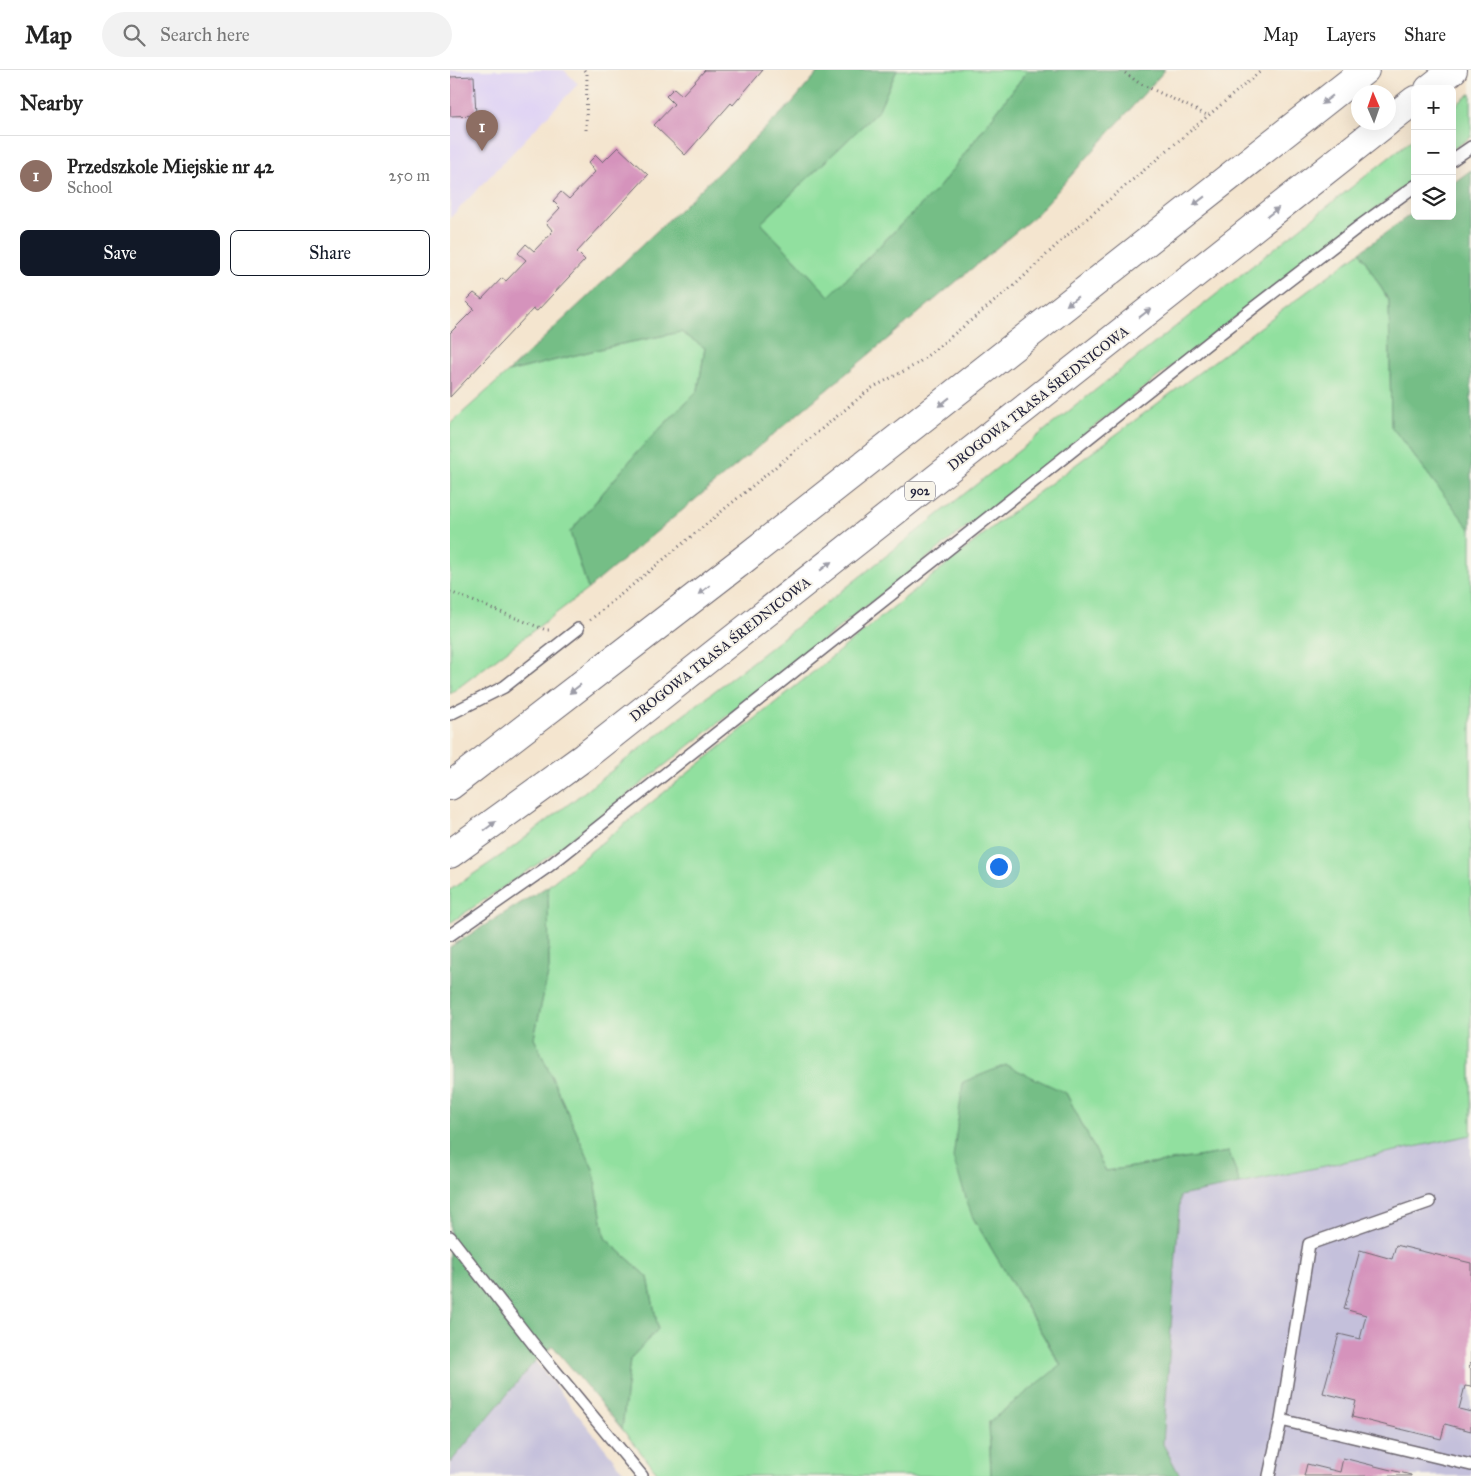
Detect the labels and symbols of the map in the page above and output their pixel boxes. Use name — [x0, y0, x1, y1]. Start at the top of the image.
north arrow — [1351, 85, 1396, 130]
one-way arrow — [1321, 95, 1334, 106]
pin: 1 — [466, 110, 498, 151]
one-way arrow — [1193, 195, 1206, 206]
one-way arrow — [1266, 207, 1279, 218]
one-way arrow — [1065, 296, 1078, 307]
one-way arrow — [1138, 308, 1151, 319]
street label: DROGOWA TRASA ŚREDNICOWA — [943, 321, 1133, 474]
one-way arrow — [938, 396, 951, 407]
road number: 902 — [905, 482, 935, 501]
one-way arrow — [819, 560, 832, 571]
street label: DROGOWA TRASA ŚREDNICOWA — [625, 572, 815, 725]
one-way arrow — [698, 585, 711, 596]
one-way arrow — [569, 684, 582, 695]
one-way arrow — [483, 821, 496, 832]
your location — [986, 854, 1012, 880]

